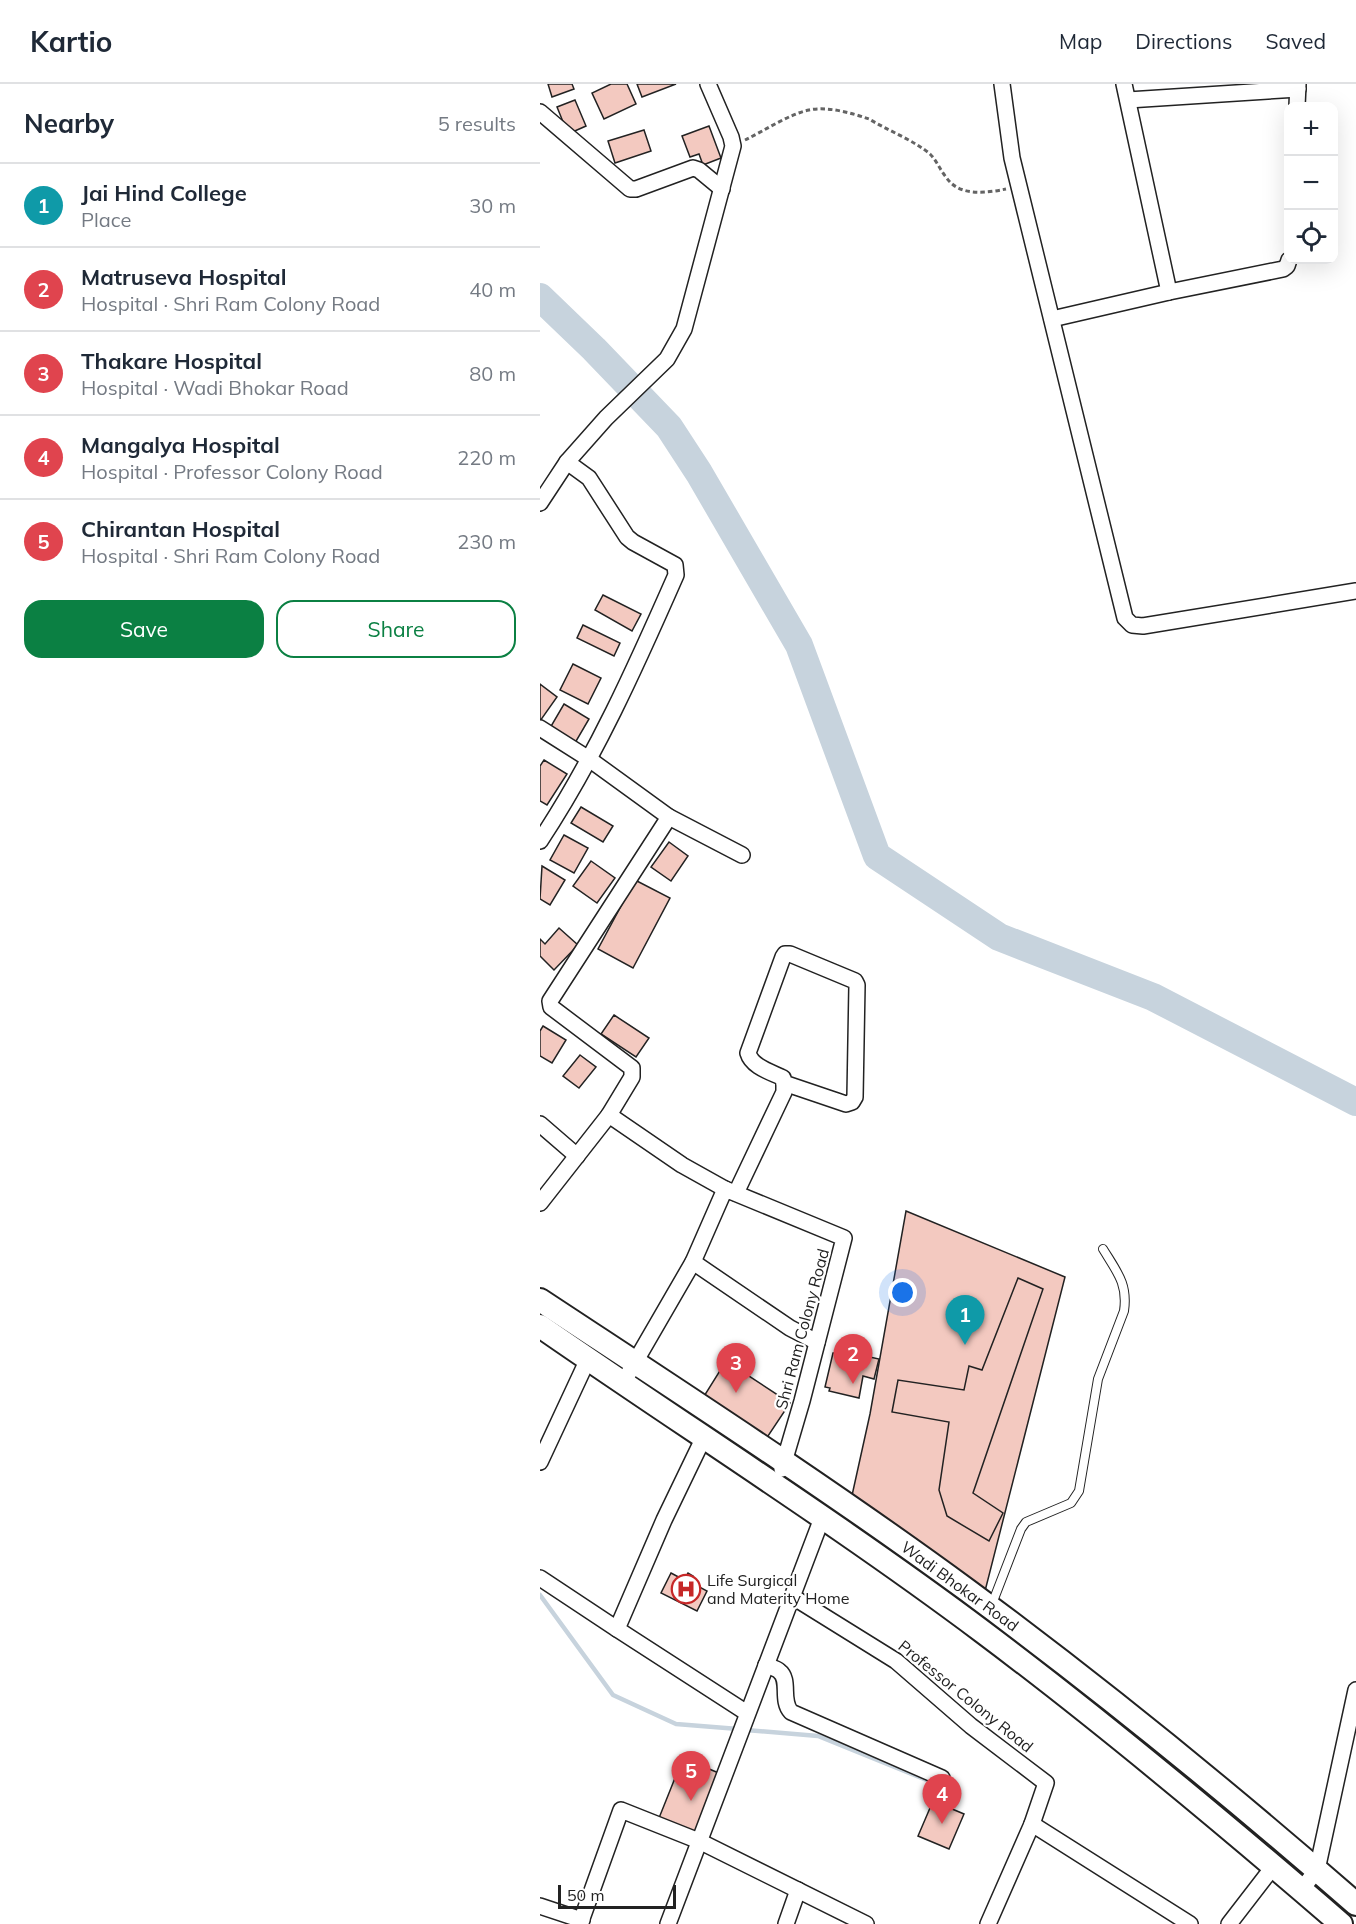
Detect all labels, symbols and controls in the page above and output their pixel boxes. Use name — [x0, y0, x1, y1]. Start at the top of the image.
text: Kartio — [30, 24, 112, 59]
text: Map — [1059, 28, 1102, 54]
text: Directions — [1135, 28, 1232, 54]
text: Saved — [1265, 28, 1326, 54]
map controls — [1284, 102, 1338, 264]
button: + — [1284, 102, 1338, 156]
text: Nearby — [24, 107, 114, 140]
text: 5 results — [438, 111, 516, 136]
button: − — [1284, 156, 1338, 210]
text: Jai Hind College — [81, 179, 247, 207]
text: 1 — [38, 193, 50, 218]
text: 30 m — [469, 193, 516, 218]
text: Place — [81, 207, 131, 232]
button: locate — [1284, 210, 1338, 264]
text: Matruseva Hospital — [81, 263, 286, 291]
text: 2 — [38, 277, 50, 302]
text: 40 m — [469, 277, 516, 302]
text: Hospital · Shri Ram Colony Road — [81, 291, 380, 316]
text: Thakare Hospital — [81, 347, 262, 375]
text: 3 — [38, 361, 50, 386]
text: 80 m — [469, 361, 516, 386]
text: Hospital · Wadi Bhokar Road — [81, 375, 349, 400]
text: Mangalya Hospital — [81, 431, 280, 459]
text: 4 — [38, 445, 50, 470]
text: 220 m — [457, 445, 516, 470]
text: Hospital · Professor Colony Road — [81, 459, 383, 484]
text: Chirantan Hospital — [81, 515, 280, 543]
text: 5 — [38, 529, 50, 554]
text: 230 m — [457, 529, 516, 554]
text: Hospital · Shri Ram Colony Road — [81, 543, 380, 568]
button: Save — [24, 600, 264, 658]
button: Share — [276, 600, 516, 658]
street label: Shri Ram Colony Road — [771, 1246, 833, 1412]
your location — [888, 1278, 917, 1307]
pin: 1 — [946, 1296, 984, 1345]
pin: 2 — [834, 1334, 872, 1384]
pin: 3 — [716, 1344, 756, 1393]
street label: Wadi Bhokar Road — [897, 1537, 1023, 1635]
place label: Life Surgical and Materity Home — [707, 1570, 849, 1608]
hospital icon: Life Surgical and Materity Home — [670, 1573, 702, 1605]
street label: Professor Colony Road — [895, 1636, 1037, 1756]
pin: 5 — [672, 1752, 710, 1801]
pin: 4 — [922, 1774, 962, 1824]
scale bar — [558, 1882, 676, 1910]
text: 50 m — [567, 1885, 604, 1905]

